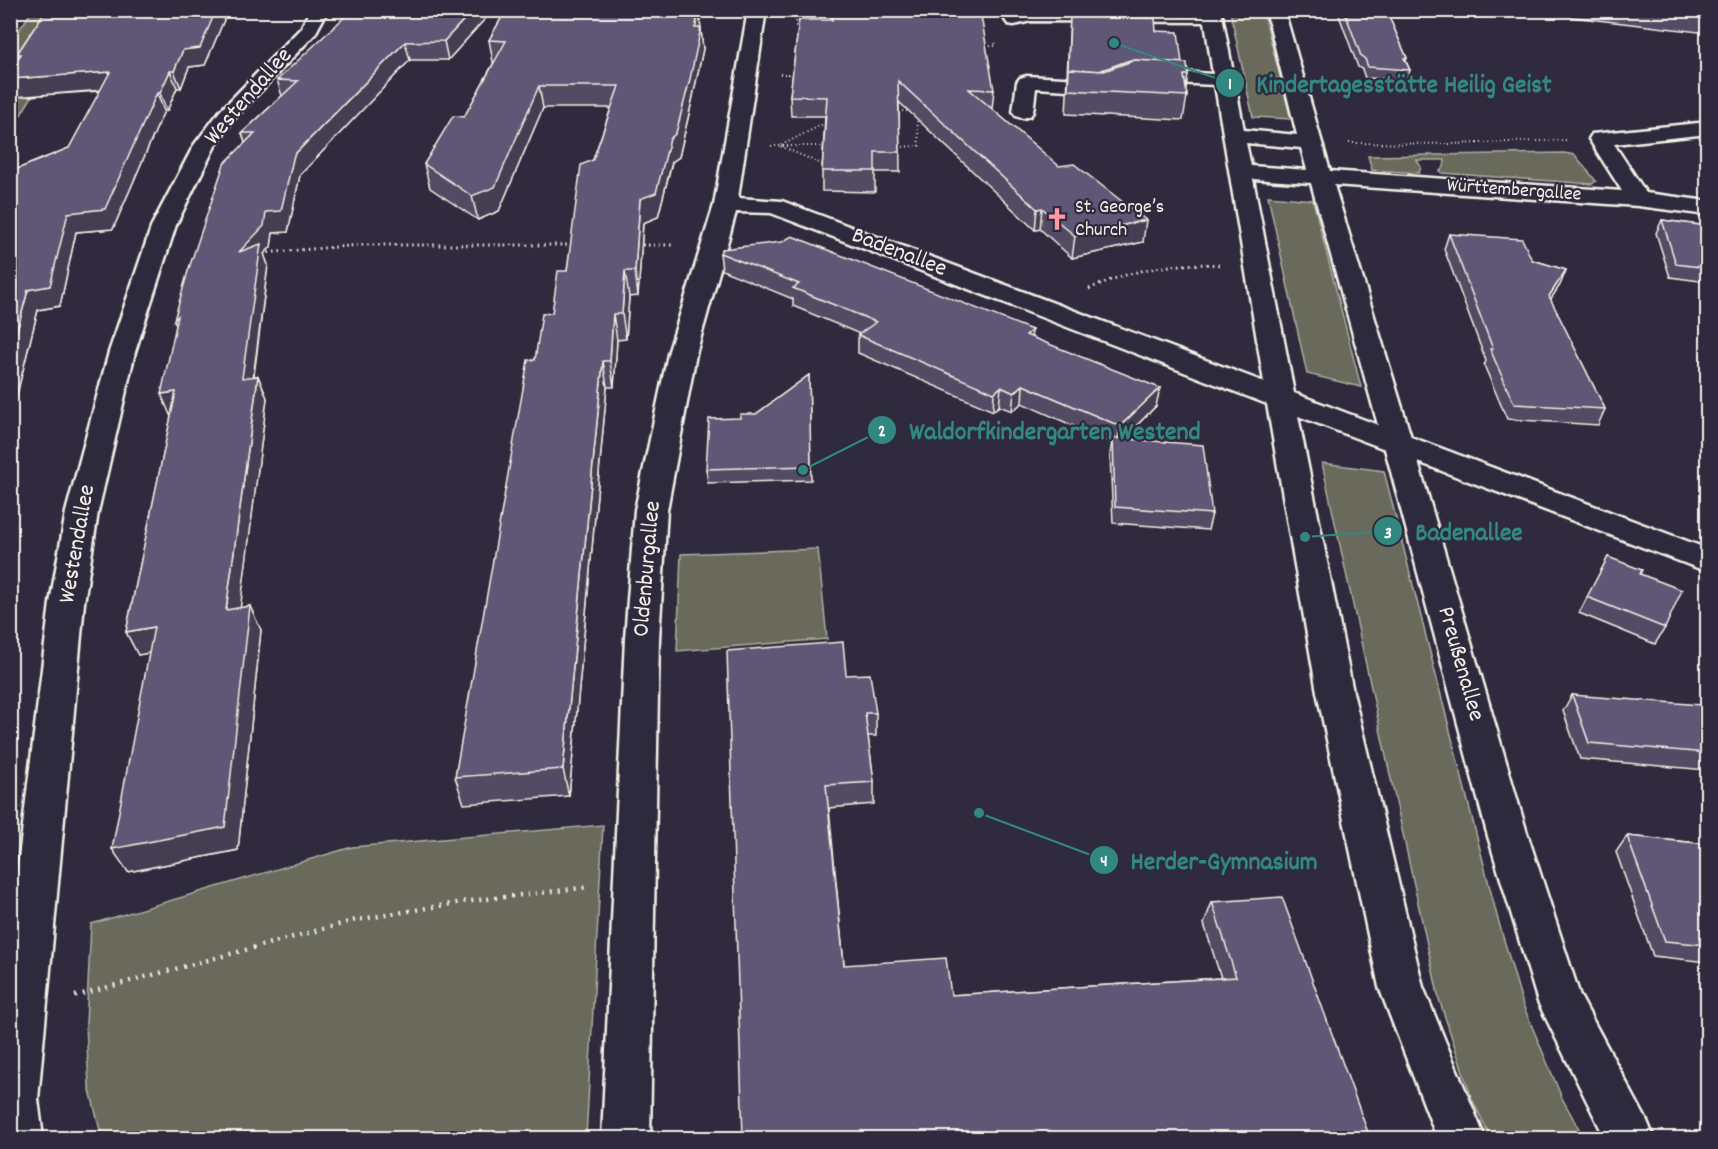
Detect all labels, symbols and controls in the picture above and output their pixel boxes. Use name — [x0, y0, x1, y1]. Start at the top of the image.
street label: Westendallee — [197, 41, 301, 153]
callout: Kindertagesstätte Heilig Geist — [1215, 61, 1564, 105]
text: Kindertagesstätte Heilig Geist — [1256, 68, 1552, 105]
text: 1 — [1228, 73, 1232, 98]
street label: Württembergallee — [1446, 172, 1582, 210]
place label: St. George’s Church — [1075, 194, 1164, 245]
church icon: St. George’s Church — [1044, 206, 1070, 232]
street label: Badenallee — [847, 219, 951, 287]
callout: Waldorfkindergarten Westend — [867, 408, 1212, 452]
text: Waldorfkindergarten Westend — [909, 415, 1201, 452]
text: 2 — [878, 420, 886, 445]
street label: Westendallee — [51, 482, 105, 606]
street label: Oldenburgallee — [625, 500, 671, 638]
callout: Badenallee — [1373, 509, 1535, 553]
text: Badenallee — [1415, 516, 1523, 553]
text: 3 — [1384, 522, 1392, 547]
street label: Preußenallee — [1427, 603, 1493, 725]
callout: Herder-Gymnasium — [1089, 838, 1330, 882]
text: Herder-Gymnasium — [1130, 845, 1318, 882]
text: 4 — [1100, 850, 1108, 875]

